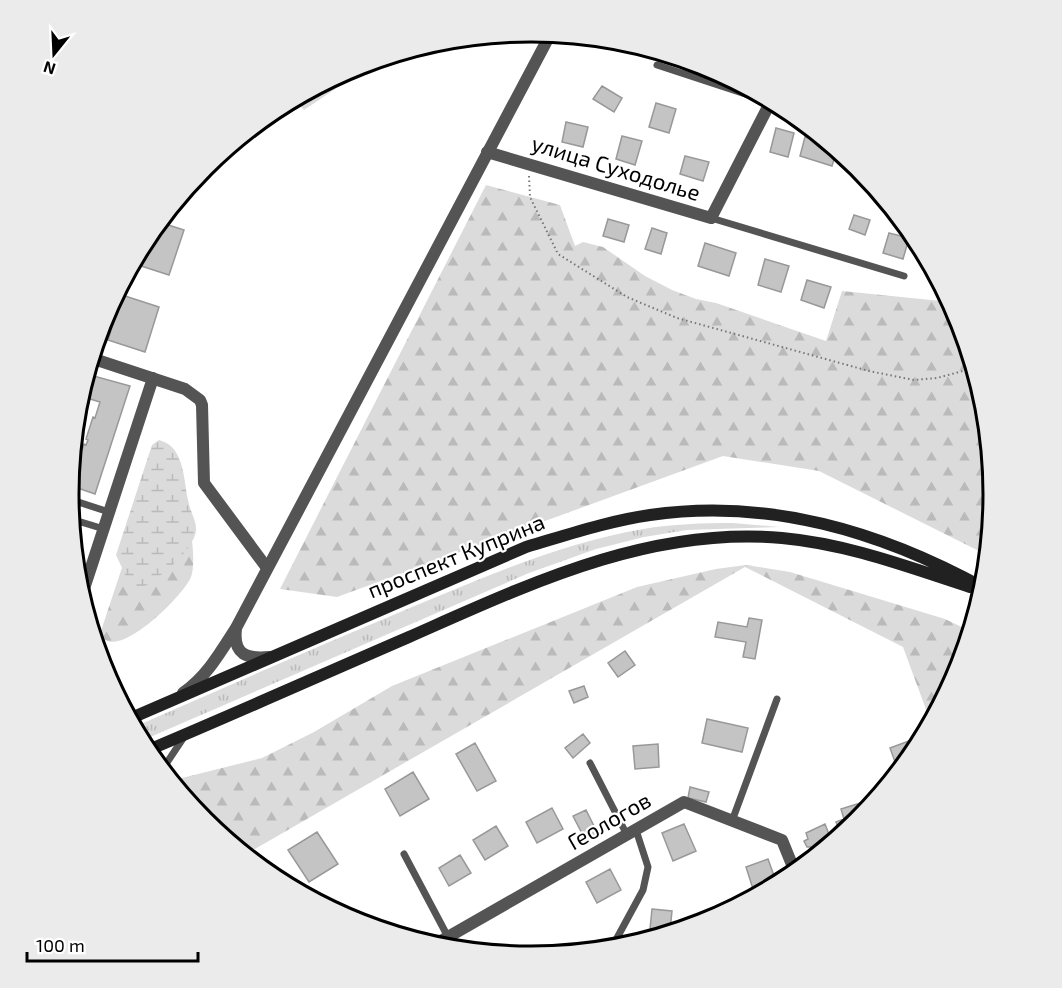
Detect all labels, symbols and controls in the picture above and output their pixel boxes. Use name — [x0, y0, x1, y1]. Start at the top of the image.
north arrow — [24, 24, 84, 84]
text: N — [41, 58, 58, 80]
street label: улица Суходолье — [529, 129, 704, 206]
street label: проспект Куприна — [363, 508, 548, 603]
street label: Геологов — [562, 786, 655, 854]
scale bar — [27, 925, 198, 963]
text: 100 m — [36, 934, 85, 956]

